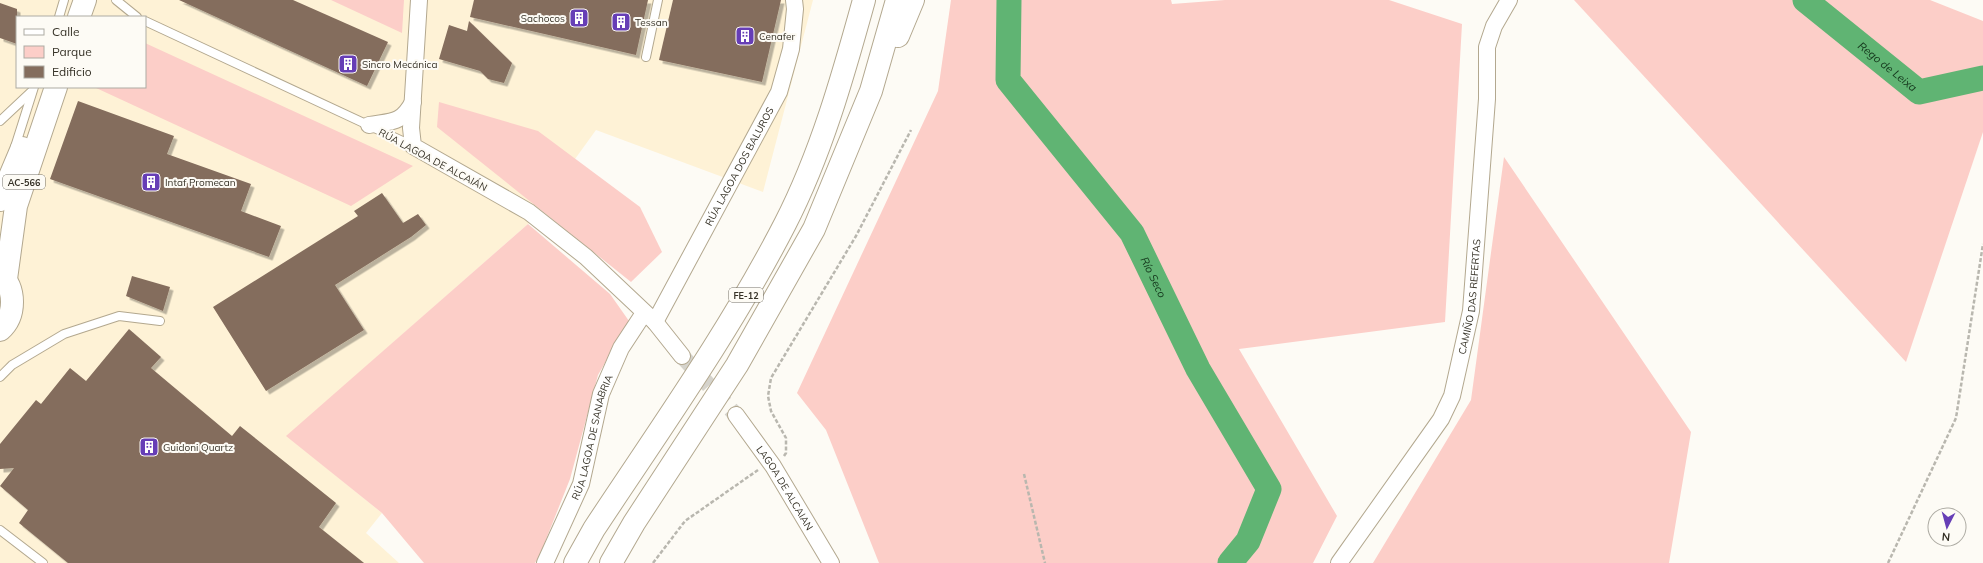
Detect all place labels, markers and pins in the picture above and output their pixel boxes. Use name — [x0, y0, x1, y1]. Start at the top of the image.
building icon: Sachocos — [568, 7, 590, 29]
building icon: Tessan — [610, 11, 632, 33]
place label: Sachocos — [521, 12, 565, 25]
place label: Tessan — [635, 16, 668, 29]
building icon: Cenafer — [734, 25, 756, 47]
place label: Cenafer — [759, 30, 795, 43]
building icon: Sincro Mecánica — [337, 53, 359, 75]
place label: Sincro Mecánica — [362, 58, 437, 71]
building icon: Intaf Promecan — [140, 171, 162, 193]
place label: Intaf Promecan — [165, 176, 236, 189]
building icon: Guidoni Quartz — [138, 436, 160, 458]
place label: Guidoni Quartz — [163, 441, 233, 454]

